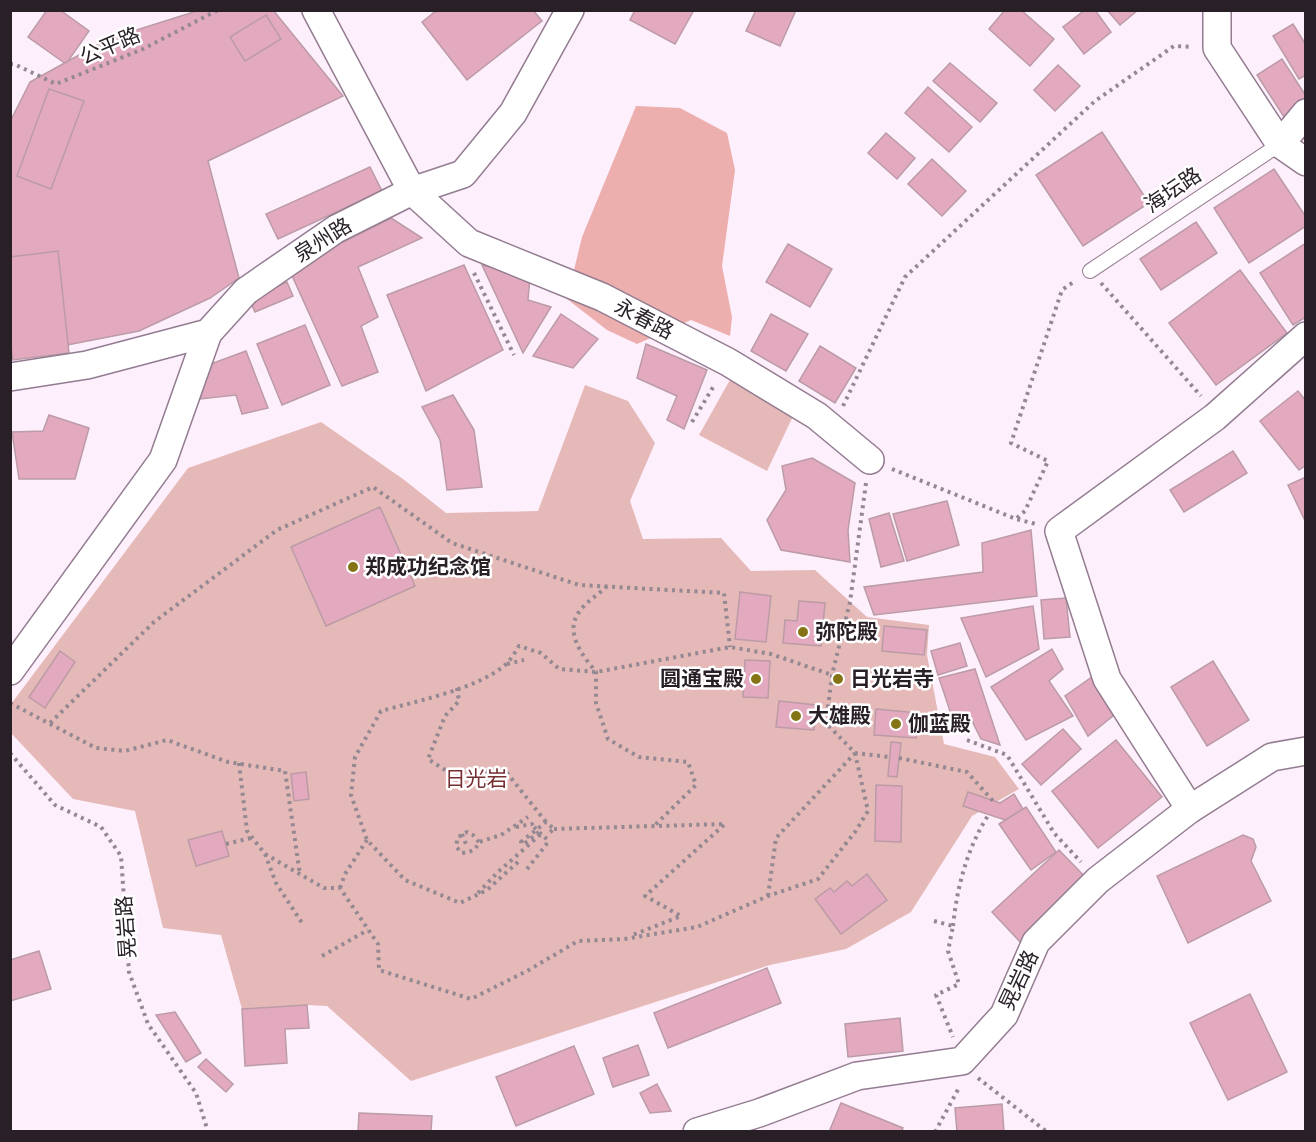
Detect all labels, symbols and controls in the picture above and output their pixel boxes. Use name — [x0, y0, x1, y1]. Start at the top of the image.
street label: 公平路 — [76, 21, 144, 69]
street label: 海坛路 — [1139, 161, 1206, 218]
street label: 泉州路 — [289, 211, 356, 267]
street label: 永春路 — [610, 292, 678, 344]
place label: 郑成功纪念馆 — [365, 553, 491, 579]
marker: 郑成功纪念馆 — [346, 560, 360, 574]
place label: 弥陀殿 — [815, 618, 878, 644]
marker: 弥陀殿 — [796, 625, 810, 639]
place label: 圆通宝殿 — [660, 665, 744, 691]
place label: 日光岩寺 — [850, 665, 934, 691]
marker: 圆通宝殿 — [749, 672, 763, 686]
marker: 日光岩寺 — [831, 672, 845, 686]
place label: 大雄殿 — [808, 702, 871, 728]
marker: 大雄殿 — [789, 709, 803, 723]
place label: 伽蓝殿 — [908, 710, 971, 736]
marker: 伽蓝殿 — [889, 717, 903, 731]
park label: 日光岩 — [445, 765, 508, 791]
street label: 晃岩路 — [110, 895, 140, 959]
street label: 晃岩路 — [993, 946, 1043, 1014]

